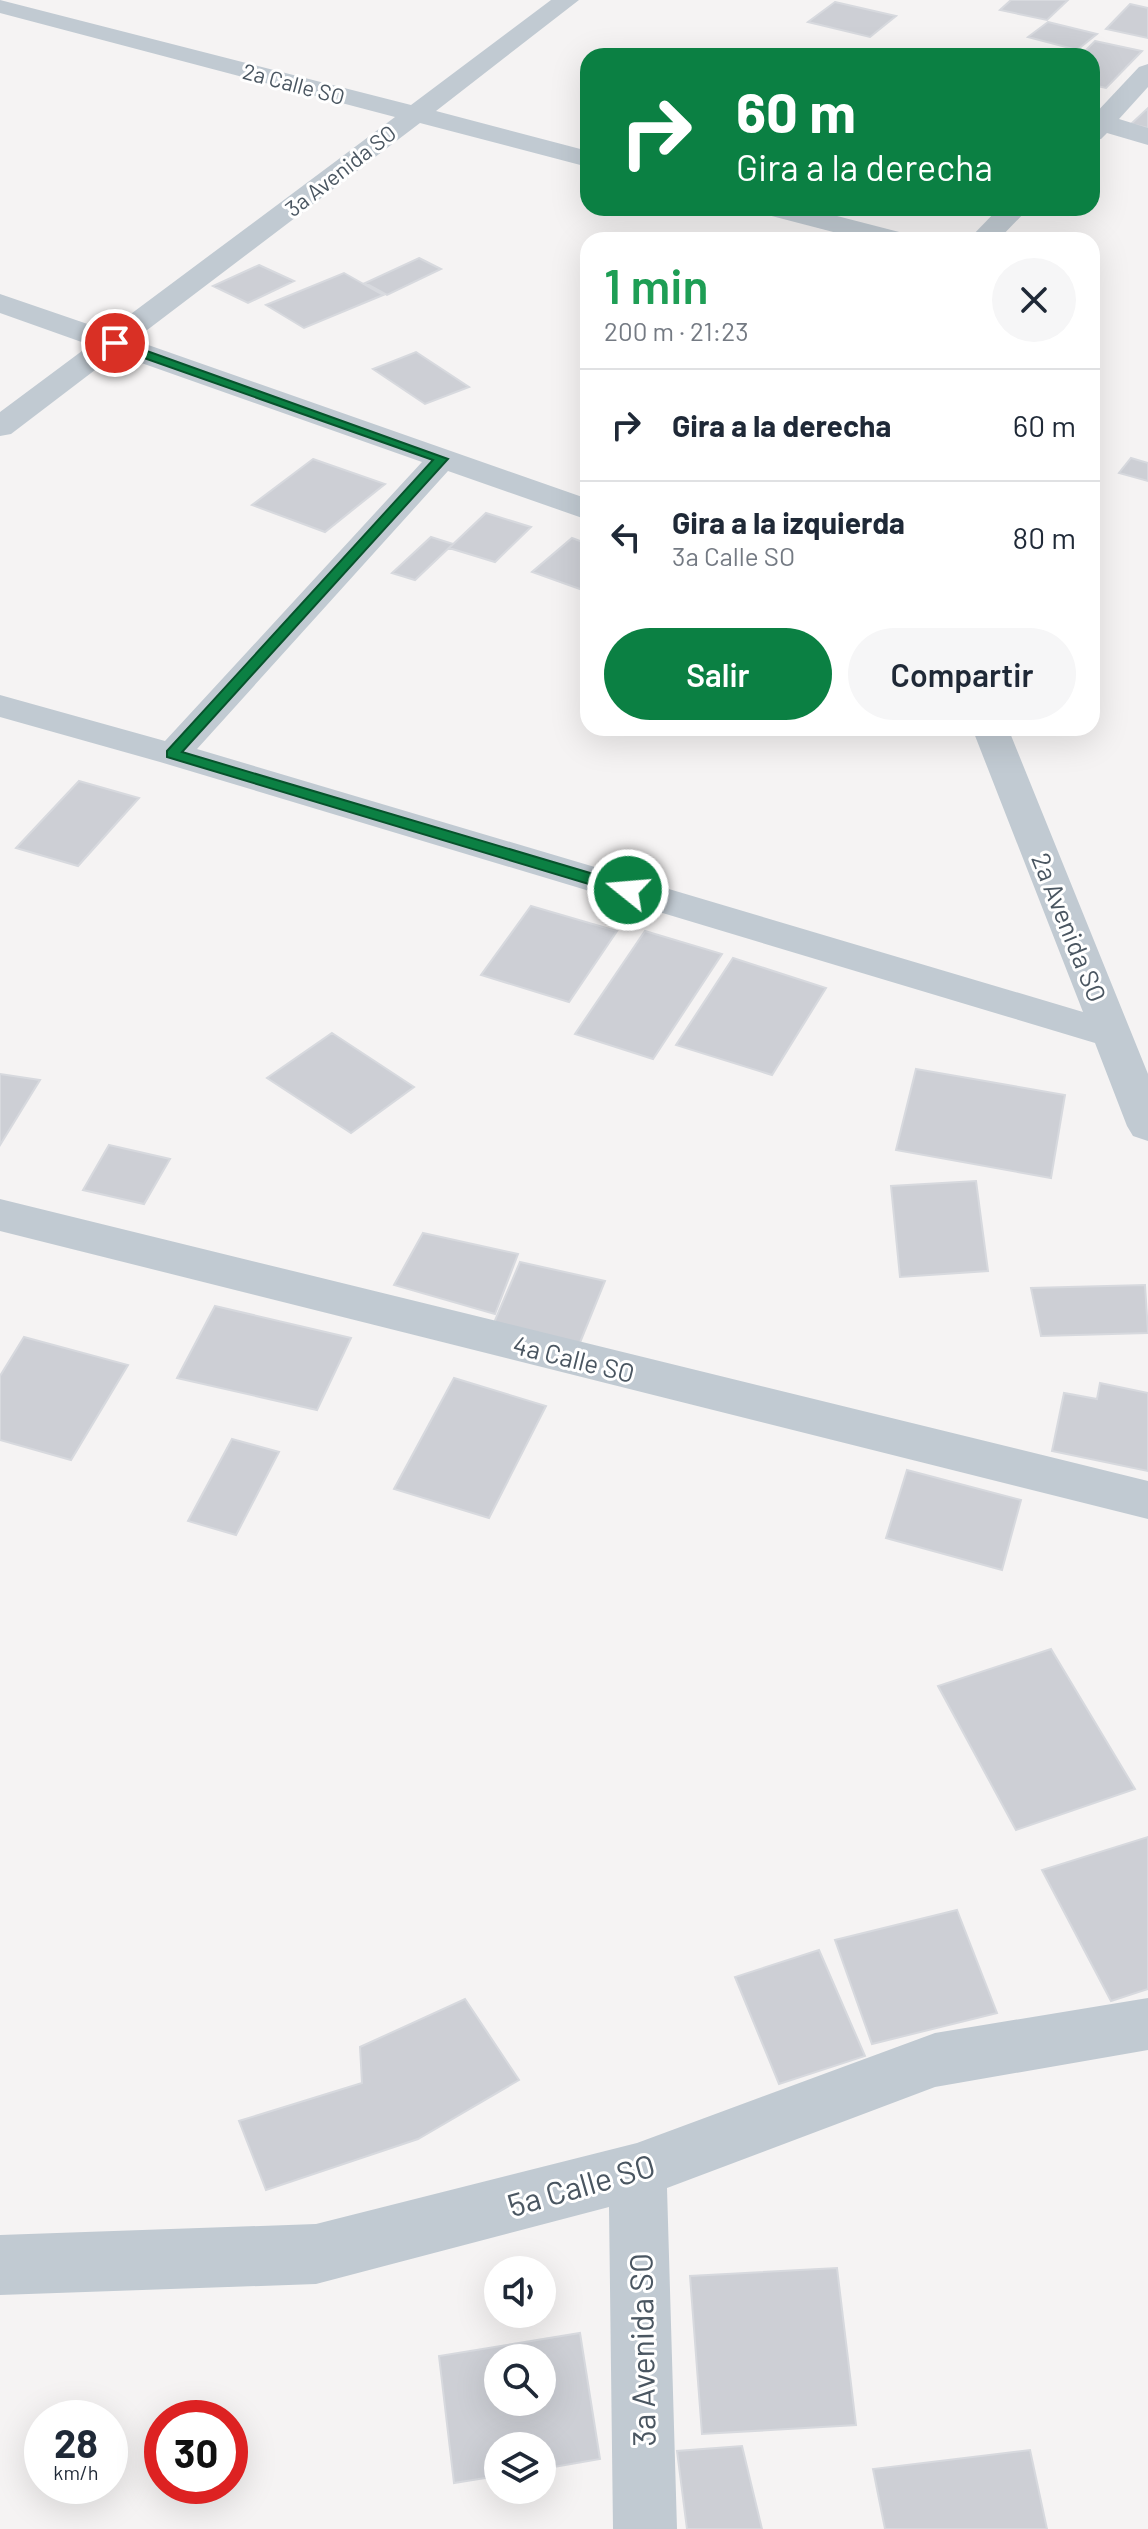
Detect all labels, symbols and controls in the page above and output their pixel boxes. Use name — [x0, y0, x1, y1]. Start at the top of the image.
street label: 2a Calle SO — [240, 57, 348, 109]
text: 60 m — [736, 77, 856, 144]
icon: right — [604, 80, 708, 184]
street label: 3a Avenida SO — [280, 119, 400, 221]
text: Gira a la derecha — [736, 145, 993, 188]
text: 1 min — [604, 256, 709, 314]
button: close — [992, 258, 1076, 342]
pin — [81, 309, 149, 377]
text: 200 m · 21:23 — [604, 315, 749, 346]
icon: arrive — [93, 321, 137, 365]
icon: right — [604, 403, 648, 447]
text: Gira a la derecha — [672, 407, 891, 443]
text: 60 m — [1013, 407, 1076, 443]
text: Gira a la izquierda — [672, 504, 905, 540]
icon: left — [604, 515, 648, 559]
text: 80 m — [1013, 519, 1076, 555]
text: 3a Calle SO — [672, 540, 795, 571]
button: Salir — [604, 628, 832, 720]
button: Compartir — [848, 628, 1076, 720]
position arrow — [586, 848, 670, 932]
street label: 2a Avenida SO — [1026, 848, 1114, 1006]
street label: 4a Calle SO — [510, 1328, 638, 1388]
street label: 5a Calle SO — [503, 2145, 659, 2223]
street label: 3a Avenida SO — [620, 2253, 662, 2447]
map controls — [484, 2256, 556, 2504]
button: sound — [484, 2256, 556, 2328]
button: search — [484, 2344, 556, 2416]
speed limit sign: 30 — [144, 2400, 248, 2504]
text: 28 — [54, 2418, 98, 2466]
button: layers — [484, 2432, 556, 2504]
text: km/h — [53, 2460, 99, 2484]

